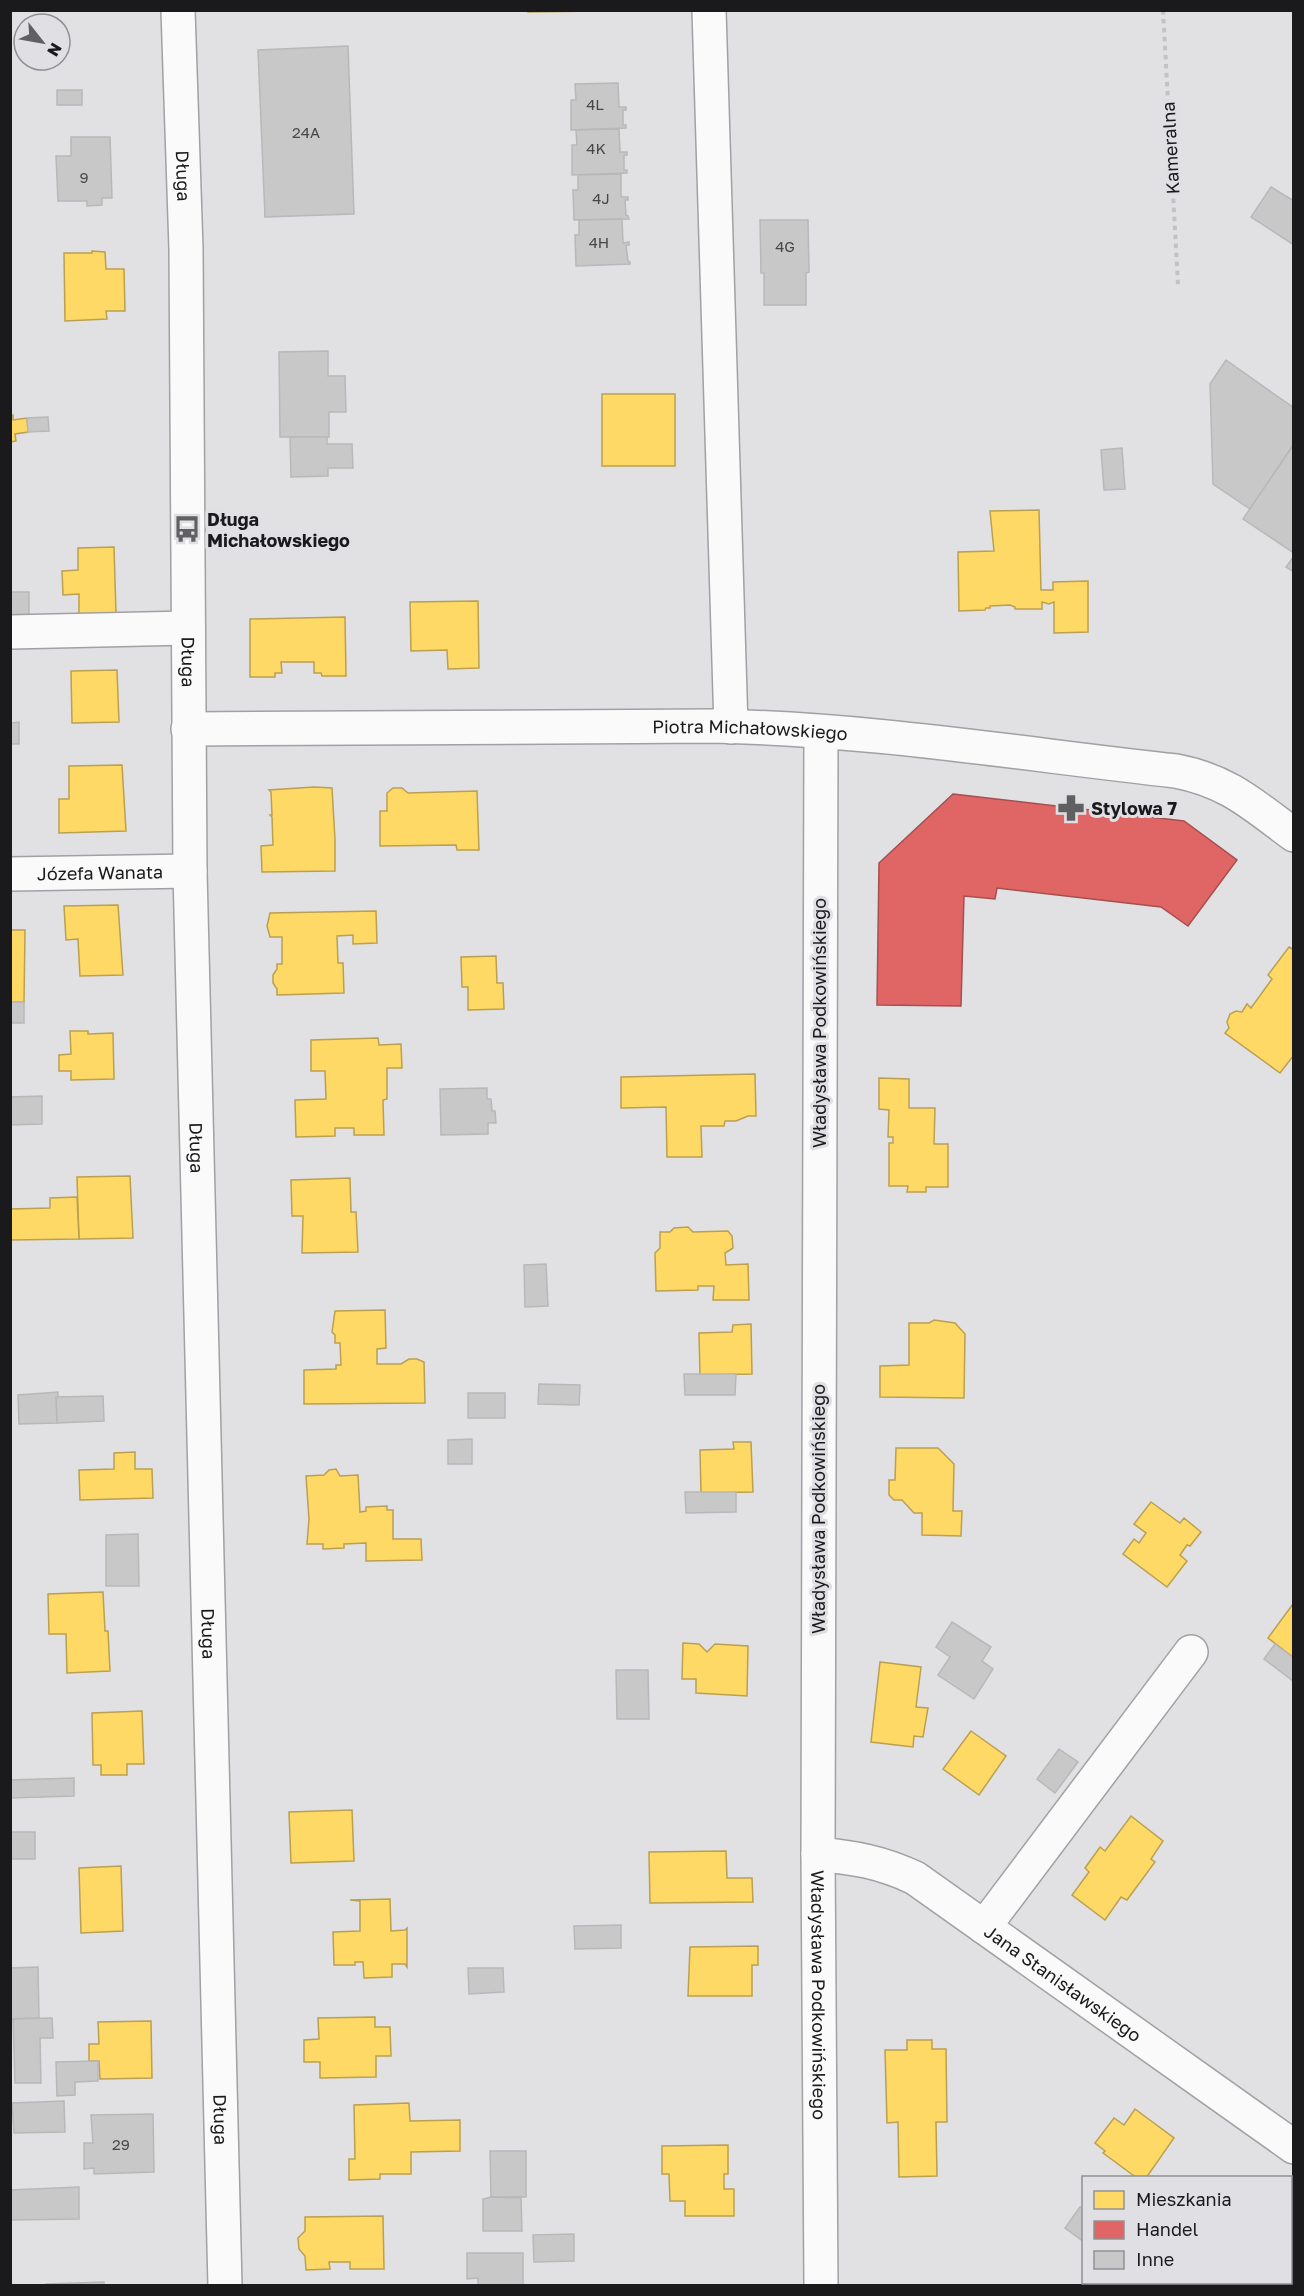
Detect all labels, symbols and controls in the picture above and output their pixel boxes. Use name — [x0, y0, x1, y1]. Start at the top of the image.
north arrow — [12, 12, 72, 72]
text: N — [43, 39, 67, 60]
house number: 4L — [586, 95, 604, 113]
street label: Kameralna — [1157, 101, 1183, 195]
house number: 24A — [292, 123, 320, 141]
house number: 4K — [586, 139, 606, 157]
street label: Długa — [172, 150, 195, 202]
house number: 9 — [79, 168, 89, 186]
house number: 4J — [592, 189, 610, 207]
house number: 4H — [589, 233, 609, 251]
house number: 4G — [775, 237, 795, 255]
place label: Długa Michałowskiego — [207, 508, 350, 551]
bus stop icon: Długa Michałowskiego — [172, 514, 202, 544]
street label: Długa — [177, 636, 200, 687]
street label: Piotra Michałowskiego — [652, 715, 848, 744]
pharmacy icon: Stylowa 7 — [1056, 793, 1086, 823]
place label: Stylowa 7 — [1091, 797, 1177, 819]
street label: Józefa Wanata — [37, 860, 163, 885]
street label: Władysława Podkowińskiego — [808, 898, 830, 1148]
street label: Długa — [185, 1122, 208, 1174]
street label: Władysława Podkowińskiego — [807, 1384, 829, 1634]
street label: Długa — [197, 1608, 220, 1659]
street label: Władysława Podkowińskiego — [807, 1870, 831, 2120]
street label: Jana Stanisławskiego — [980, 1920, 1146, 2046]
street label: Długa — [209, 2094, 233, 2145]
house number: 29 — [112, 2135, 130, 2153]
legend — [1082, 2176, 1292, 2284]
text: Mieszkania — [1136, 2188, 1232, 2210]
text: Handel — [1136, 2218, 1198, 2240]
text: Inne — [1136, 2248, 1174, 2270]

